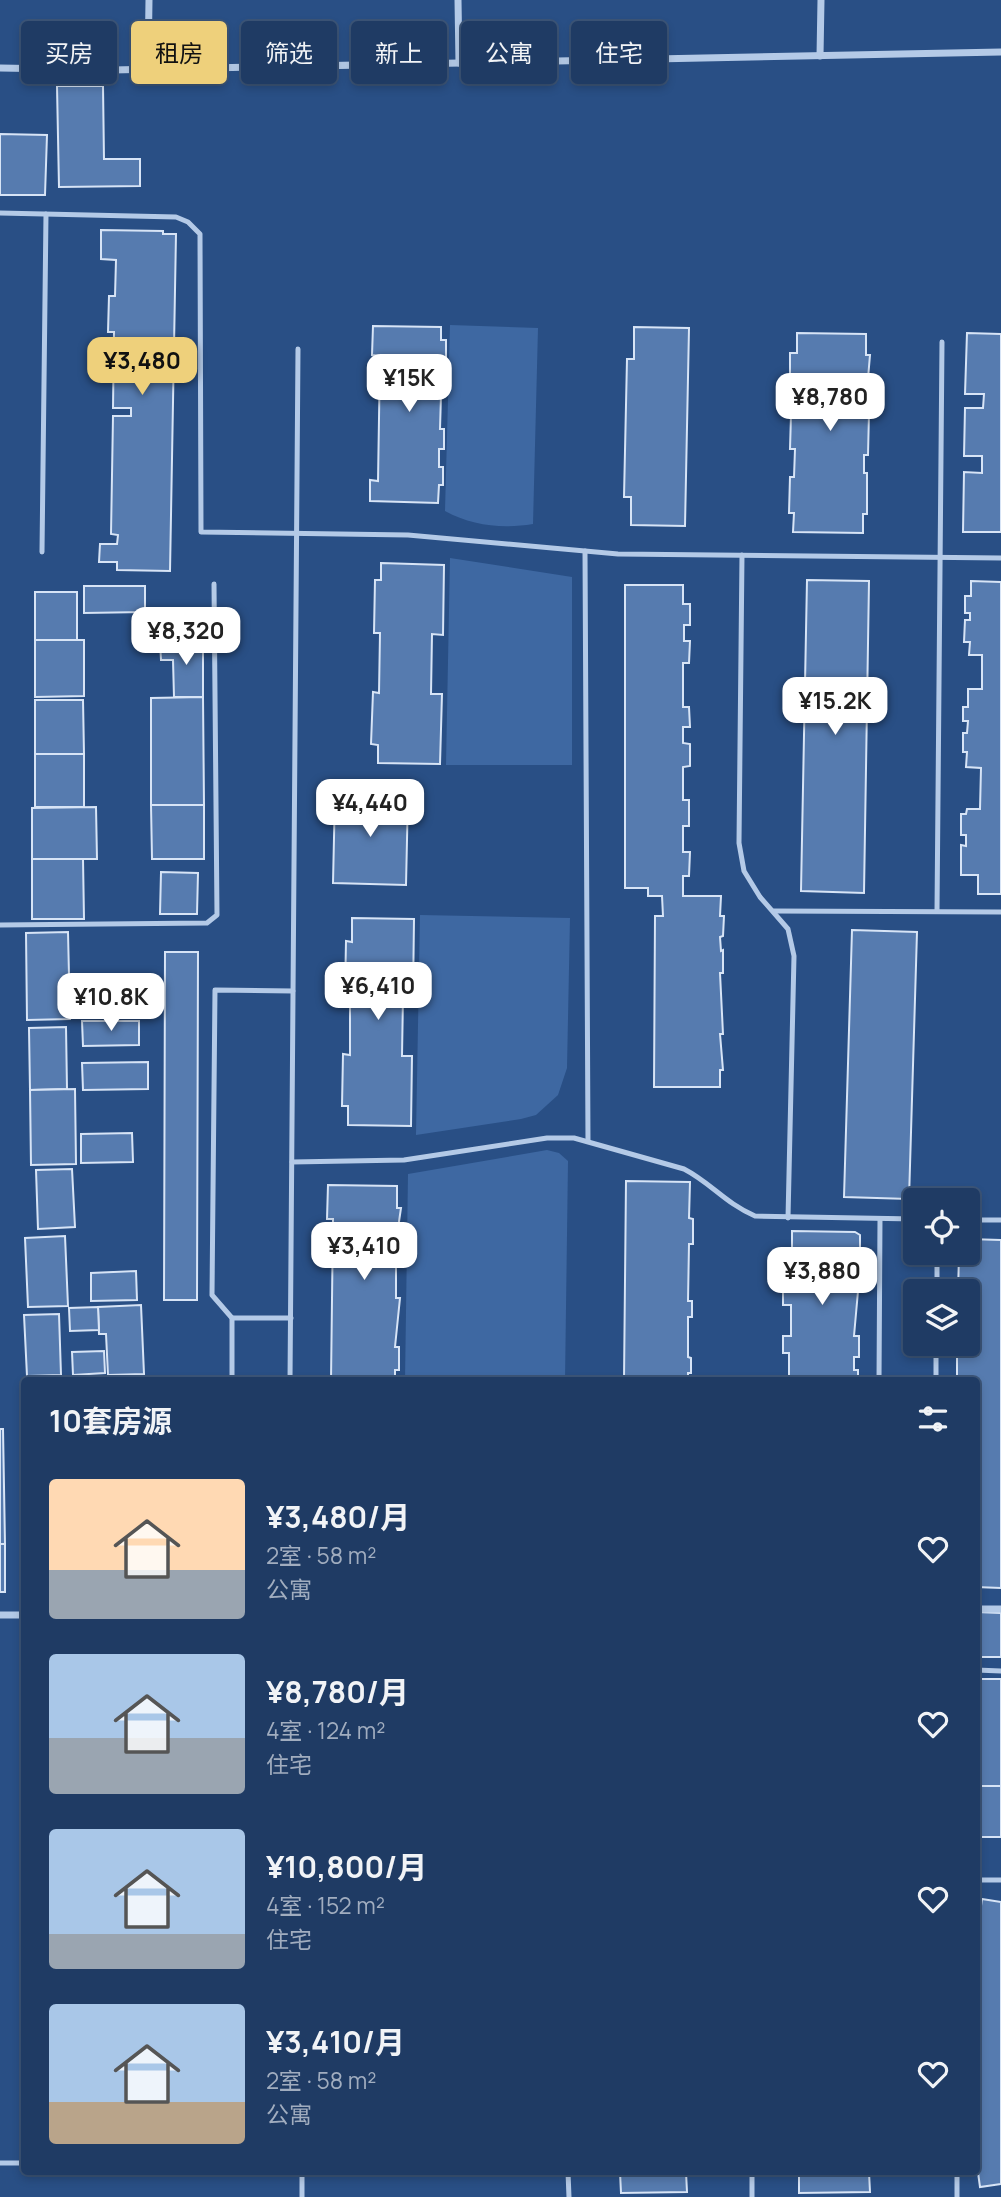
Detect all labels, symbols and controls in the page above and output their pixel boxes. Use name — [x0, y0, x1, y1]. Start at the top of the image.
chip: 买房 — [21, 21, 117, 84]
chip: 租房 — [131, 21, 227, 84]
chip: 筛选 — [241, 21, 337, 84]
chip: 新上 — [351, 21, 447, 84]
chip: 公寓 — [461, 21, 557, 84]
chip: 住宅 — [571, 21, 667, 84]
pin: ¥3,480 — [85, 338, 199, 397]
text: ¥3,480 — [103, 344, 181, 376]
pin: ¥15K — [368, 354, 450, 414]
text: ¥15K — [383, 361, 435, 393]
pin: ¥8,780 — [773, 374, 887, 433]
text: ¥8,780 — [792, 380, 868, 412]
pin: ¥8,320 — [129, 608, 243, 667]
text: ¥8,320 — [147, 614, 225, 646]
pin: ¥15.2K — [778, 678, 892, 737]
text: ¥15.2K — [798, 684, 872, 716]
pin: ¥4,440 — [313, 780, 427, 839]
text: ¥4,440 — [332, 786, 408, 818]
pin: ¥6,410 — [321, 962, 435, 1022]
text: ¥6,410 — [341, 969, 415, 1001]
pin: ¥10.8K — [54, 974, 168, 1033]
text: ¥10.8K — [73, 980, 149, 1012]
map controls — [903, 1188, 980, 1356]
button: locate — [903, 1188, 980, 1265]
pin: ¥3,410 — [307, 1222, 421, 1282]
text: ¥3,410 — [327, 1229, 401, 1261]
pin: ¥3,880 — [765, 1248, 879, 1307]
text: ¥3,880 — [783, 1254, 861, 1286]
button: layers — [903, 1279, 980, 1356]
text: 10套房源 — [49, 1400, 172, 1441]
icon: filters — [914, 1400, 952, 1438]
text: ¥3,480/月 — [266, 1496, 410, 1537]
icon: home — [105, 1507, 189, 1591]
icon: heart — [914, 1530, 952, 1568]
text: 2室 · 58 m² — [266, 1539, 376, 1571]
text: 公寓 — [266, 1573, 312, 1605]
text: ¥8,780/月 — [266, 1671, 409, 1712]
icon: home — [105, 1682, 189, 1766]
icon: heart — [914, 1705, 952, 1743]
text: 4室 · 124 m² — [266, 1714, 385, 1746]
text: 住宅 — [266, 1748, 312, 1780]
text: ¥10,800/月 — [266, 1846, 427, 1887]
icon: home — [105, 1857, 189, 1941]
icon: heart — [914, 1880, 952, 1918]
text: 4室 · 152 m² — [266, 1889, 385, 1921]
text: 住宅 — [266, 1923, 312, 1955]
text: ¥3,410/月 — [266, 2021, 405, 2062]
icon: home — [105, 2032, 189, 2116]
icon: heart — [914, 2055, 952, 2093]
text: 2室 · 58 m² — [266, 2064, 376, 2096]
text: 公寓 — [266, 2098, 312, 2130]

